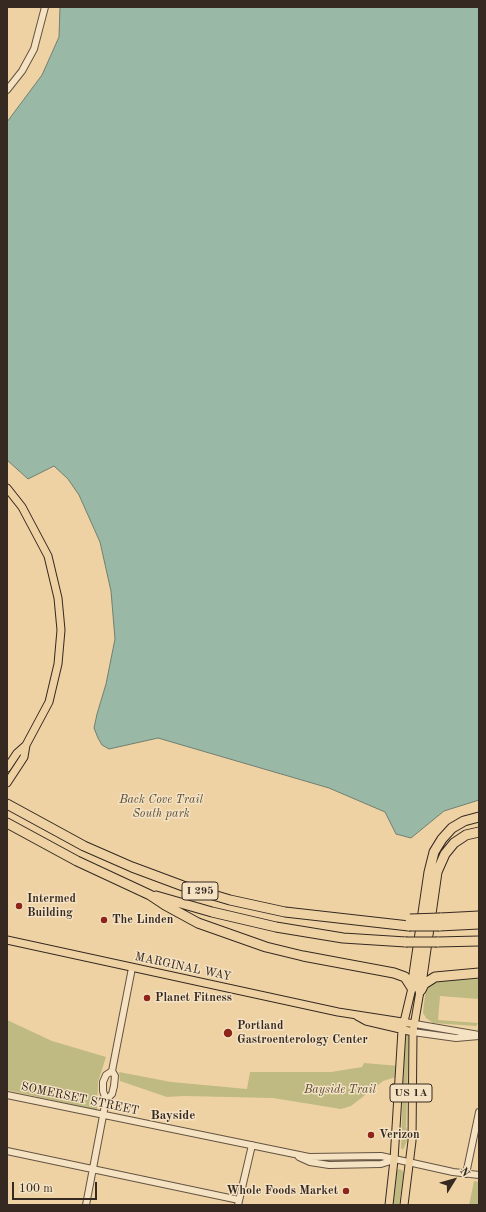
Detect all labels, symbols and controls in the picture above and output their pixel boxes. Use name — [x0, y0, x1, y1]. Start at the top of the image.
park label: Back Cove Trail South park — [119, 793, 203, 821]
road number: I 295 — [182, 882, 218, 900]
place label: Intermed Building — [27, 892, 76, 920]
marker: Intermed Building — [14, 901, 24, 911]
place label: The Linden — [112, 913, 173, 927]
marker: The Linden — [99, 915, 109, 925]
street label: MARGINAL WAY — [133, 950, 233, 984]
place label: Planet Fitness — [155, 991, 232, 1005]
marker: Planet Fitness — [142, 993, 152, 1003]
place label: Portland Gastroenterology Center — [237, 1019, 368, 1047]
marker: Portland Gastroenterology Center — [222, 1027, 234, 1039]
street label: SOMERSET STREET — [20, 1079, 140, 1119]
park label: Bayside Trail — [304, 1083, 376, 1097]
road number: US 1A — [390, 1084, 432, 1102]
district label: Bayside — [151, 1108, 195, 1124]
place label: Verizon — [379, 1128, 420, 1142]
marker: Verizon — [366, 1130, 376, 1140]
north arrow — [434, 1160, 474, 1200]
text: N — [457, 1166, 471, 1179]
scale bar — [14, 1174, 99, 1200]
text: 100 m — [19, 1183, 53, 1195]
place label: Whole Foods Market — [226, 1184, 338, 1198]
marker: Whole Foods Market — [341, 1186, 351, 1196]

